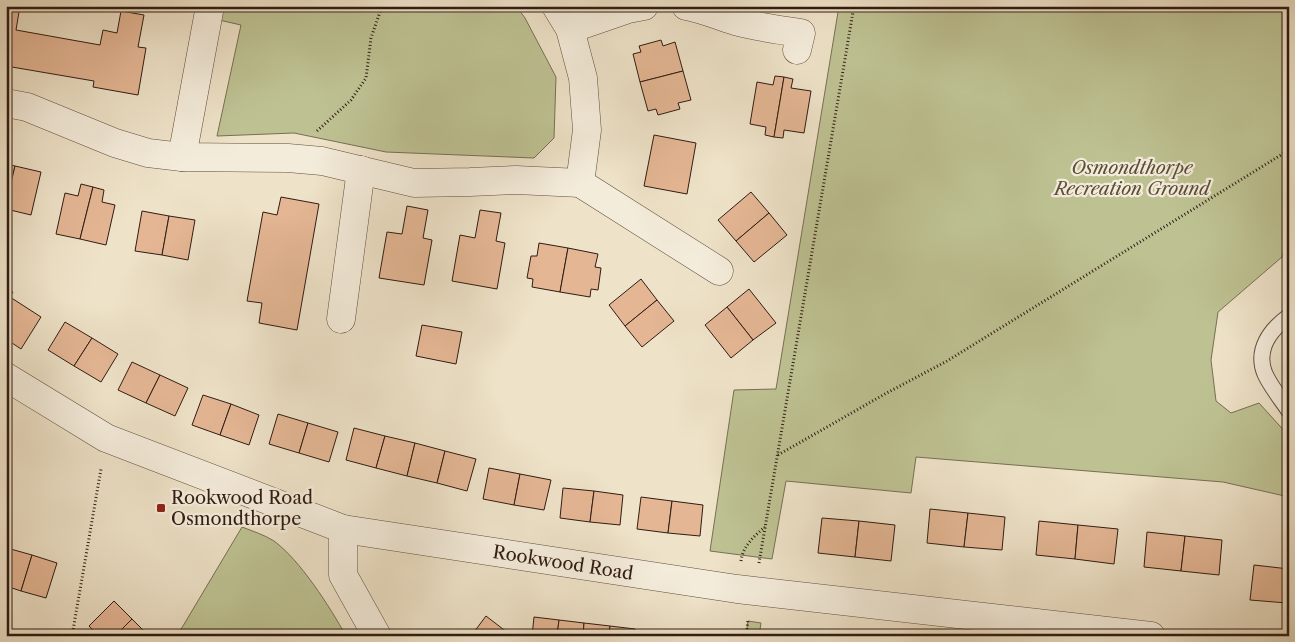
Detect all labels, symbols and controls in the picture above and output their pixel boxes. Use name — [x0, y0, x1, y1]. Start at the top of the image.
park label: Osmondthorpe Recreation Ground — [1052, 157, 1212, 200]
place label: Rookwood Road Osmondthorpe — [171, 487, 313, 530]
marker: Rookwood Road Osmondthorpe — [155, 502, 167, 514]
street label: Rookwood Road — [491, 541, 635, 585]

